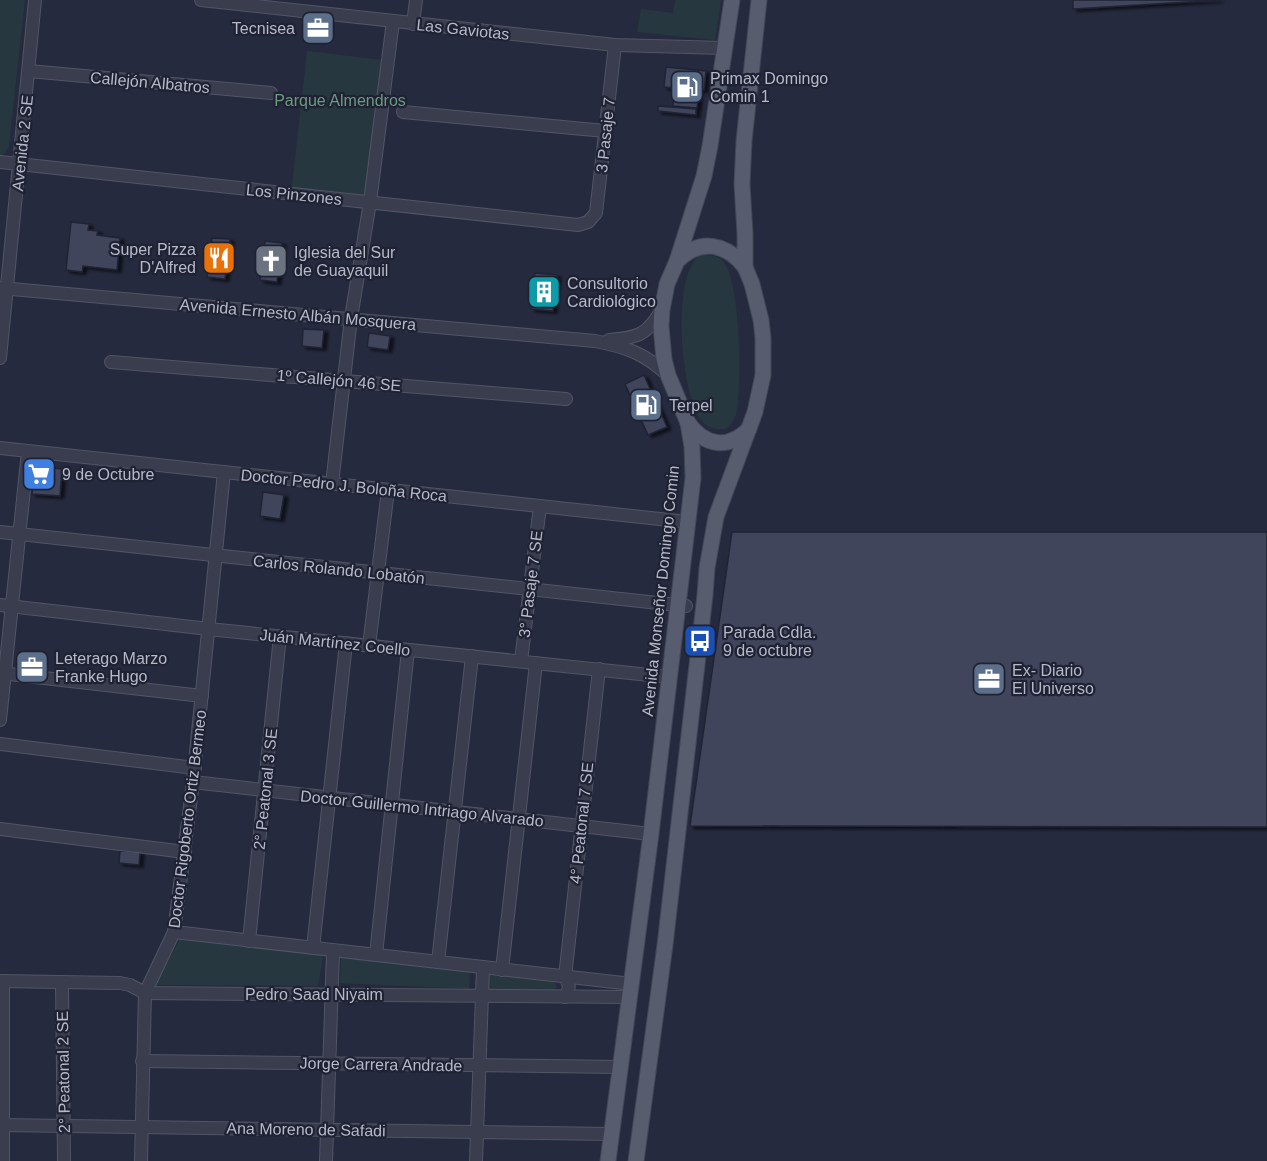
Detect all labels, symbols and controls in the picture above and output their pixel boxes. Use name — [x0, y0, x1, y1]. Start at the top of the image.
office icon: Tecnisea — [300, 10, 336, 46]
street label: Las Gaviotas — [416, 16, 510, 43]
place label: Tecnisea — [232, 20, 295, 37]
street label: Callejón Albatros — [89, 69, 211, 96]
fuel station icon: Primax Domingo Comin 1 — [669, 69, 705, 105]
place label: Primax Domingo Comin 1 — [710, 70, 828, 105]
park label: Parque Almendros — [274, 92, 406, 109]
street label: Avenida 2 SE — [9, 94, 36, 192]
street label: 3 Pasaje 7 — [593, 96, 618, 174]
street label: Los Pinzones — [245, 181, 343, 208]
restaurant icon: Super Pizza D'Alfred — [201, 240, 237, 276]
place label: Super Pizza D'Alfred — [110, 241, 196, 276]
church icon: Iglesia del Sur de Guayaquil — [253, 243, 289, 279]
place label: Iglesia del Sur de Guayaquil — [294, 244, 396, 279]
building icon: Consultorio Cardiológico — [526, 274, 562, 310]
place label: Consultorio Cardiológico — [567, 275, 656, 310]
street label: Avenida Ernesto Albán Mosquera — [179, 296, 417, 333]
street label: 1º Callejón 46 SE — [276, 367, 402, 394]
fuel station icon: Terpel — [628, 387, 664, 423]
place label: Terpel — [669, 397, 713, 414]
supermarket icon: 9 de Octubre — [21, 456, 57, 492]
street label: Avenida Monseñor Domingo Comin — [639, 465, 682, 717]
place label: 9 de Octubre — [62, 466, 155, 483]
street label: Doctor Pedro J. Boloña Roca — [240, 466, 448, 505]
street label: 3° Pasaje 7 SE — [515, 530, 546, 639]
street label: Carlos Rolando Lobatón — [252, 552, 426, 587]
bus stop icon: Parada Cdla. 9 de octubre — [682, 623, 718, 659]
place label: Parada Cdla. 9 de octubre — [723, 624, 816, 659]
street label: Juán Martínez Coello — [259, 626, 411, 659]
office icon: Leterago Marzo Franke Hugo — [14, 649, 50, 685]
place label: Leterago Marzo Franke Hugo — [55, 650, 167, 685]
office icon: Ex- Diario El Universo — [971, 661, 1007, 697]
place label: Ex- Diario El Universo — [1012, 662, 1094, 697]
street label: Doctor Rigoberto Ortiz Bermeo — [166, 709, 209, 929]
street label: 2° Peatonal 3 SE — [251, 727, 280, 851]
street label: 4° Peatonal 7 SE — [567, 761, 596, 885]
street label: Doctor Guillermo Intriago Alvarado — [299, 787, 545, 830]
street label: Pedro Saad Niyaim — [245, 986, 383, 1003]
street label: 2° Peatonal 2 SE — [54, 1011, 73, 1133]
street label: Jorge Carrera Andrade — [299, 1055, 463, 1074]
street label: Ana Moreno de Safadi — [226, 1120, 386, 1139]

